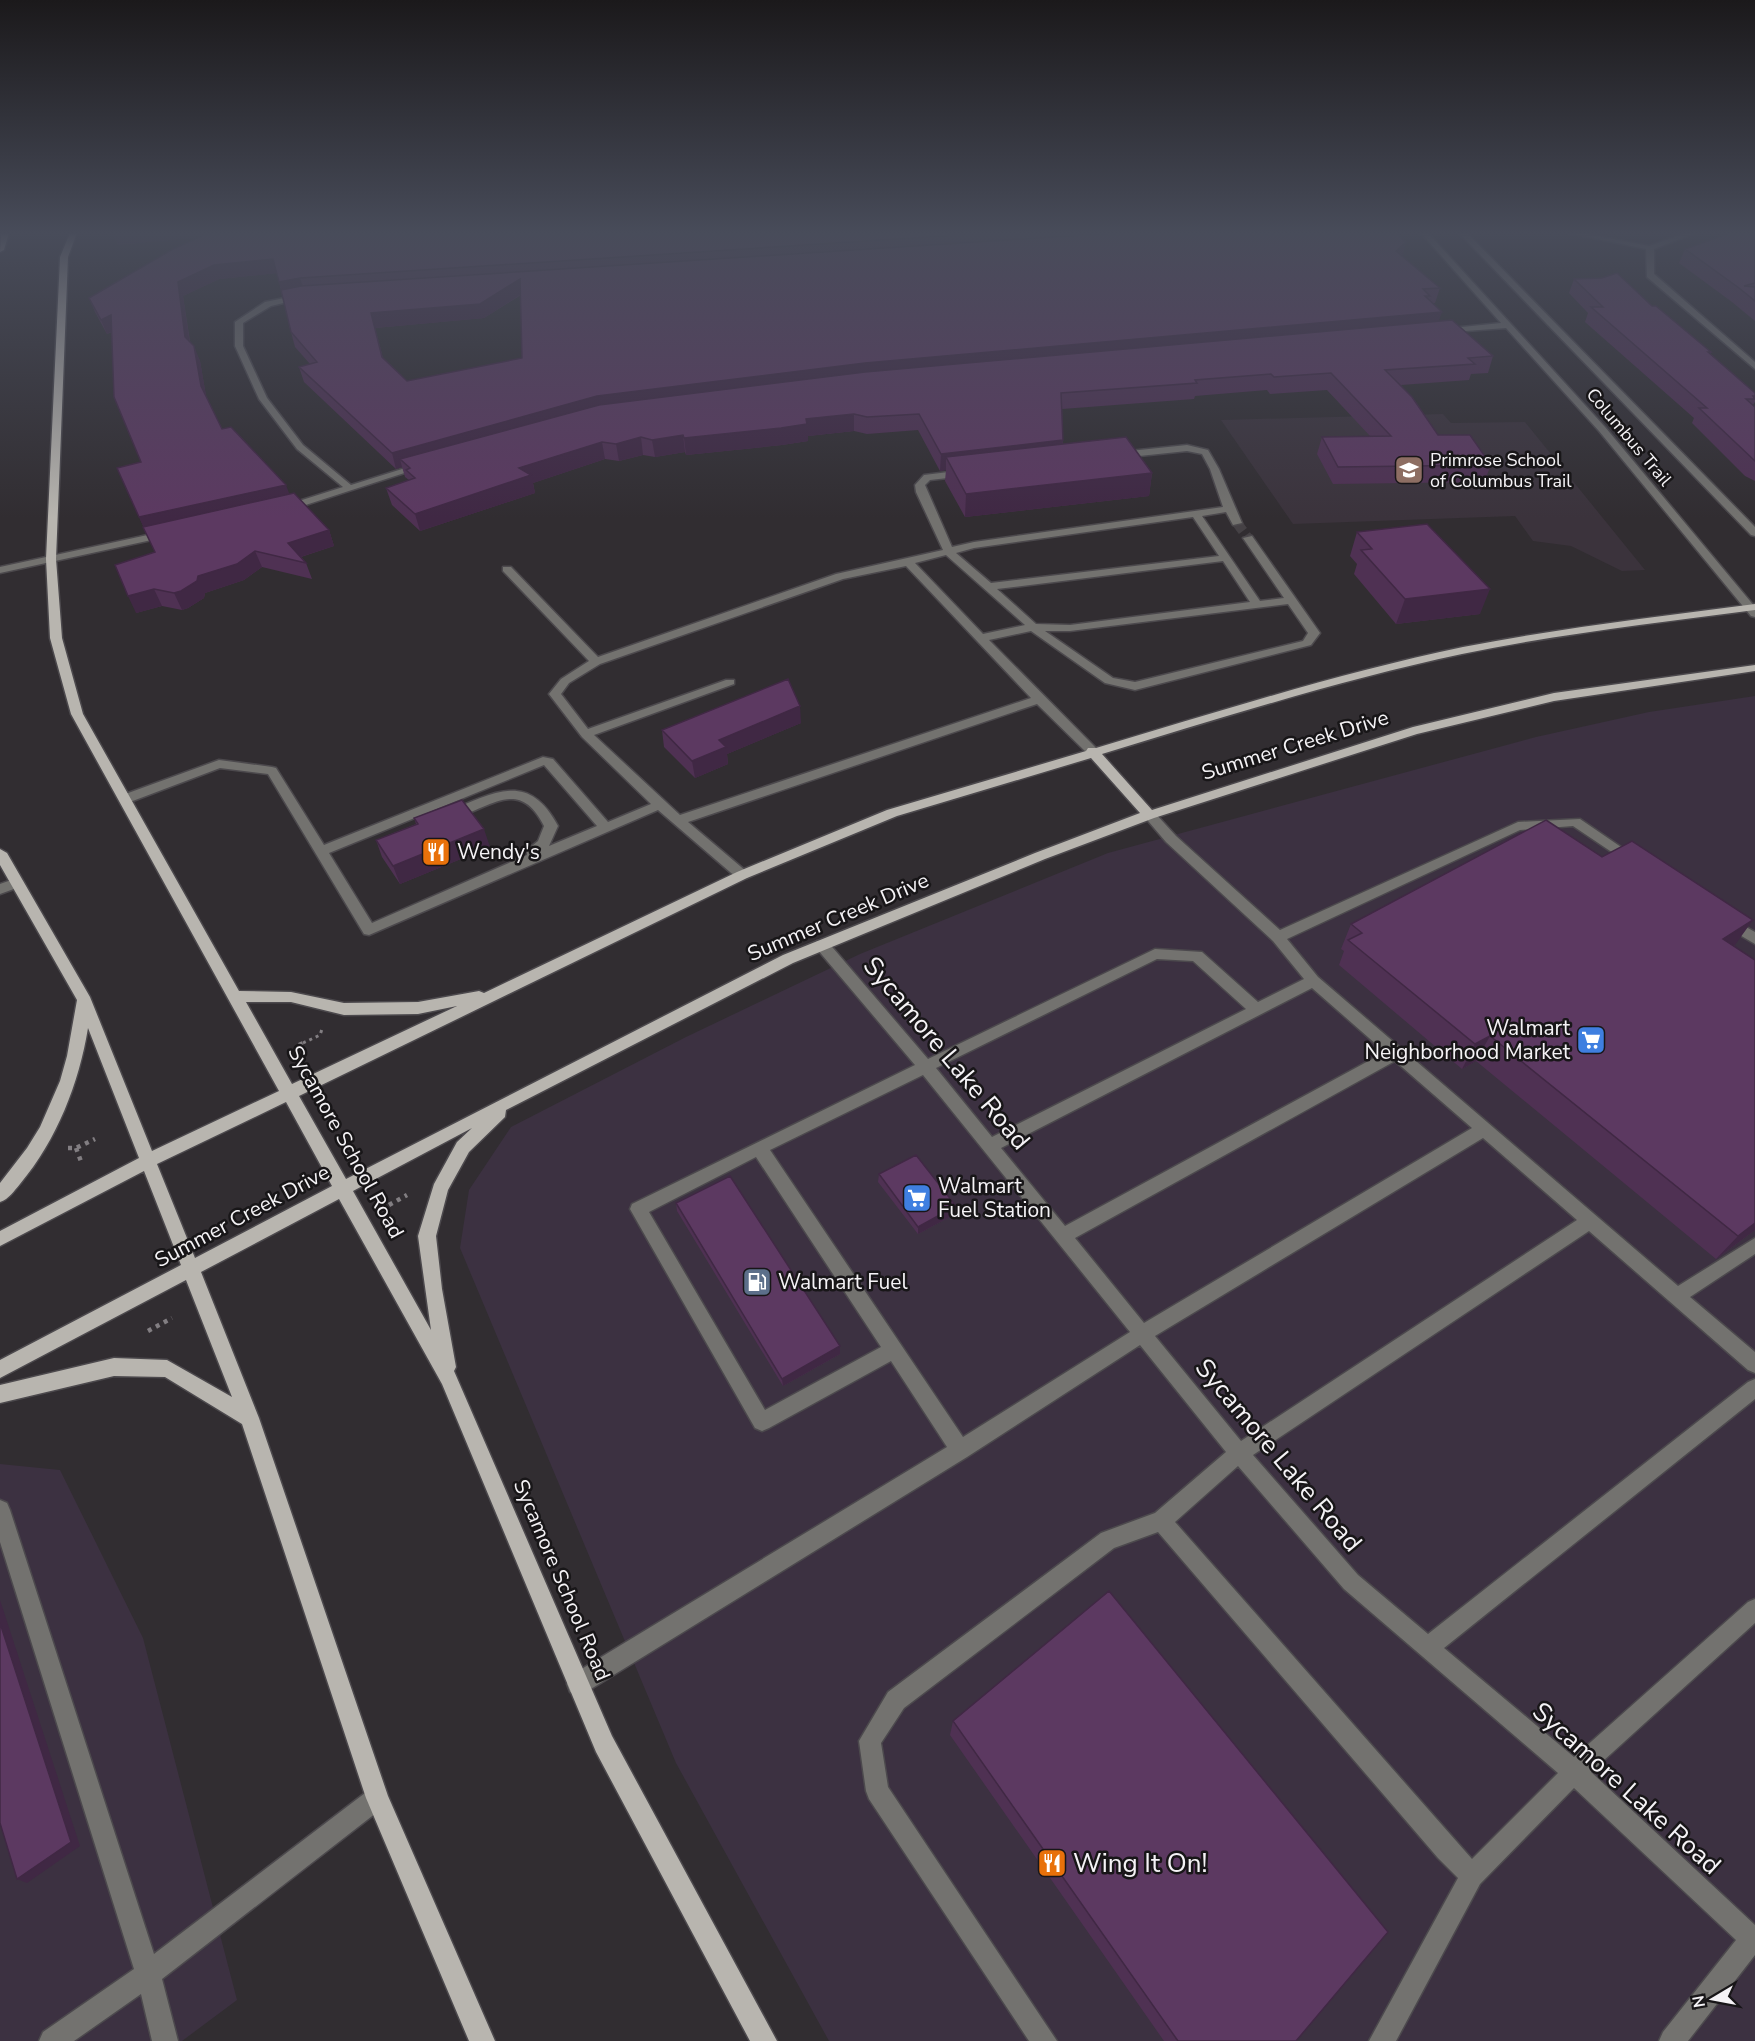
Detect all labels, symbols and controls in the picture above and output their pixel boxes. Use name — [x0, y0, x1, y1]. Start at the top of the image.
street label: Columbus Trail — [1581, 383, 1678, 492]
place label: Primrose School of Columbus Trail — [1430, 448, 1572, 493]
school or university icon: Primrose School of Columbus Trail — [1393, 454, 1425, 486]
street label: Summer Creek Drive — [1198, 703, 1392, 787]
restaurant icon: Wendy's — [420, 836, 452, 868]
place label: Wendy's — [457, 838, 540, 866]
street label: Summer Creek Drive — [743, 866, 933, 968]
street label: Sycamore Lake Road — [855, 949, 1038, 1158]
place label: Walmart Neighborhood Market — [1364, 1014, 1571, 1066]
supermarket icon: Walmart Neighborhood Market — [1575, 1024, 1607, 1056]
street label: Sycamore School Road — [281, 1041, 411, 1243]
street label: Summer Creek Drive — [150, 1158, 334, 1274]
place label: Walmart Fuel Station — [938, 1172, 1051, 1224]
supermarket icon: Walmart Fuel Station — [901, 1182, 933, 1214]
fuel station icon: Walmart Fuel — [741, 1266, 773, 1298]
place label: Walmart Fuel — [778, 1268, 908, 1296]
street label: Sycamore Lake Road — [1187, 1351, 1370, 1560]
street label: Sycamore School Road — [507, 1475, 617, 1685]
street label: Sycamore Lake Road — [1525, 1694, 1729, 1883]
place label: Wing It On! — [1073, 1846, 1207, 1881]
restaurant icon: Wing It On! — [1036, 1847, 1068, 1879]
north arrow — [1683, 1969, 1743, 2029]
text: N — [1687, 1994, 1711, 2009]

